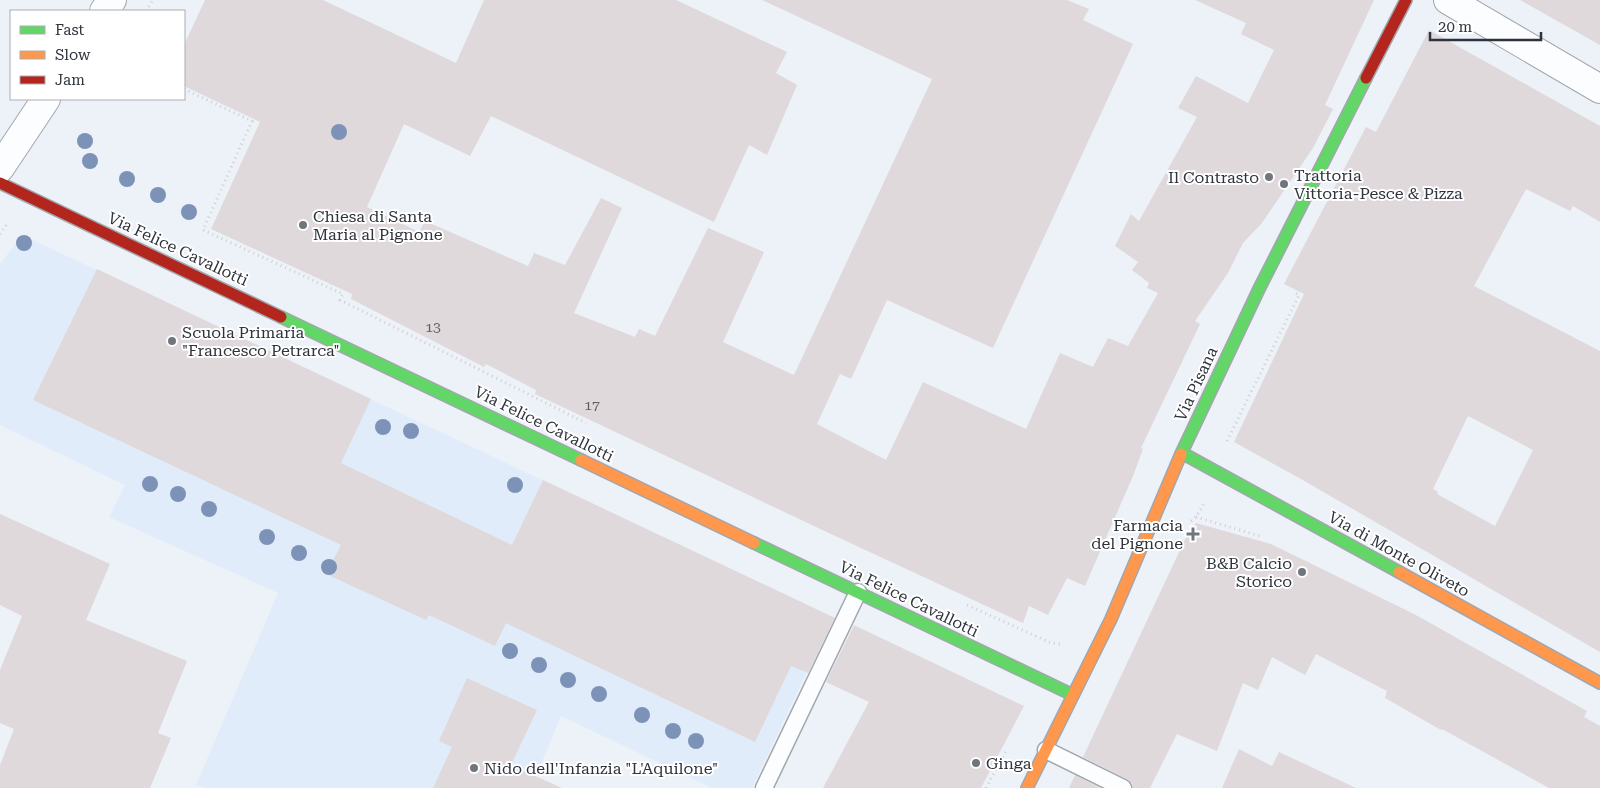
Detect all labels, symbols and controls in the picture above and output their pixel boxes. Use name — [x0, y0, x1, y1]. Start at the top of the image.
legend — [10, 10, 185, 100]
scale bar — [1430, 10, 1541, 42]
text: 20 m — [1438, 18, 1473, 36]
text: Fast — [55, 21, 85, 39]
text: Slow — [55, 46, 91, 64]
text: Jam — [55, 71, 85, 89]
place label: Trattoria Vittoria-Pesce & Pizza — [1294, 166, 1463, 203]
place label: Il Contrasto — [1168, 168, 1259, 187]
marker: Il Contrasto — [1263, 171, 1275, 183]
marker: Trattoria Vittoria-Pesce & Pizza — [1278, 178, 1290, 190]
place label: Chiesa di Santa Maria al Pignone — [313, 207, 443, 244]
street label: Via Felice Cavallotti — [105, 208, 251, 290]
marker: Chiesa di Santa Maria al Pignone — [297, 219, 309, 231]
house number: 13 — [425, 319, 441, 335]
place label: Scuola Primaria "Francesco Petrarca" — [182, 323, 340, 360]
marker: Scuola Primaria "Francesco Petrarca" — [166, 335, 178, 347]
street label: Via Pisana — [1171, 344, 1222, 424]
street label: Via Felice Cavallotti — [471, 382, 617, 466]
house number: 17 — [584, 397, 600, 413]
street label: Via di Monte Oliveto — [1325, 507, 1473, 601]
place label: Farmacia del Pignone — [1091, 516, 1183, 553]
marker: Farmacia del Pignone — [1187, 528, 1199, 540]
place label: B&B Calcio Storico — [1206, 554, 1292, 591]
street label: Via Felice Cavallotti — [836, 557, 982, 641]
marker: B&B Calcio Storico — [1296, 566, 1308, 578]
place label: Ginga — [986, 754, 1032, 773]
marker: Ginga — [970, 757, 982, 769]
place label: Nido dell'Infanzia "L'Aquilone" — [484, 759, 718, 778]
marker: Nido dell'Infanzia "L'Aquilone" — [468, 762, 480, 774]

